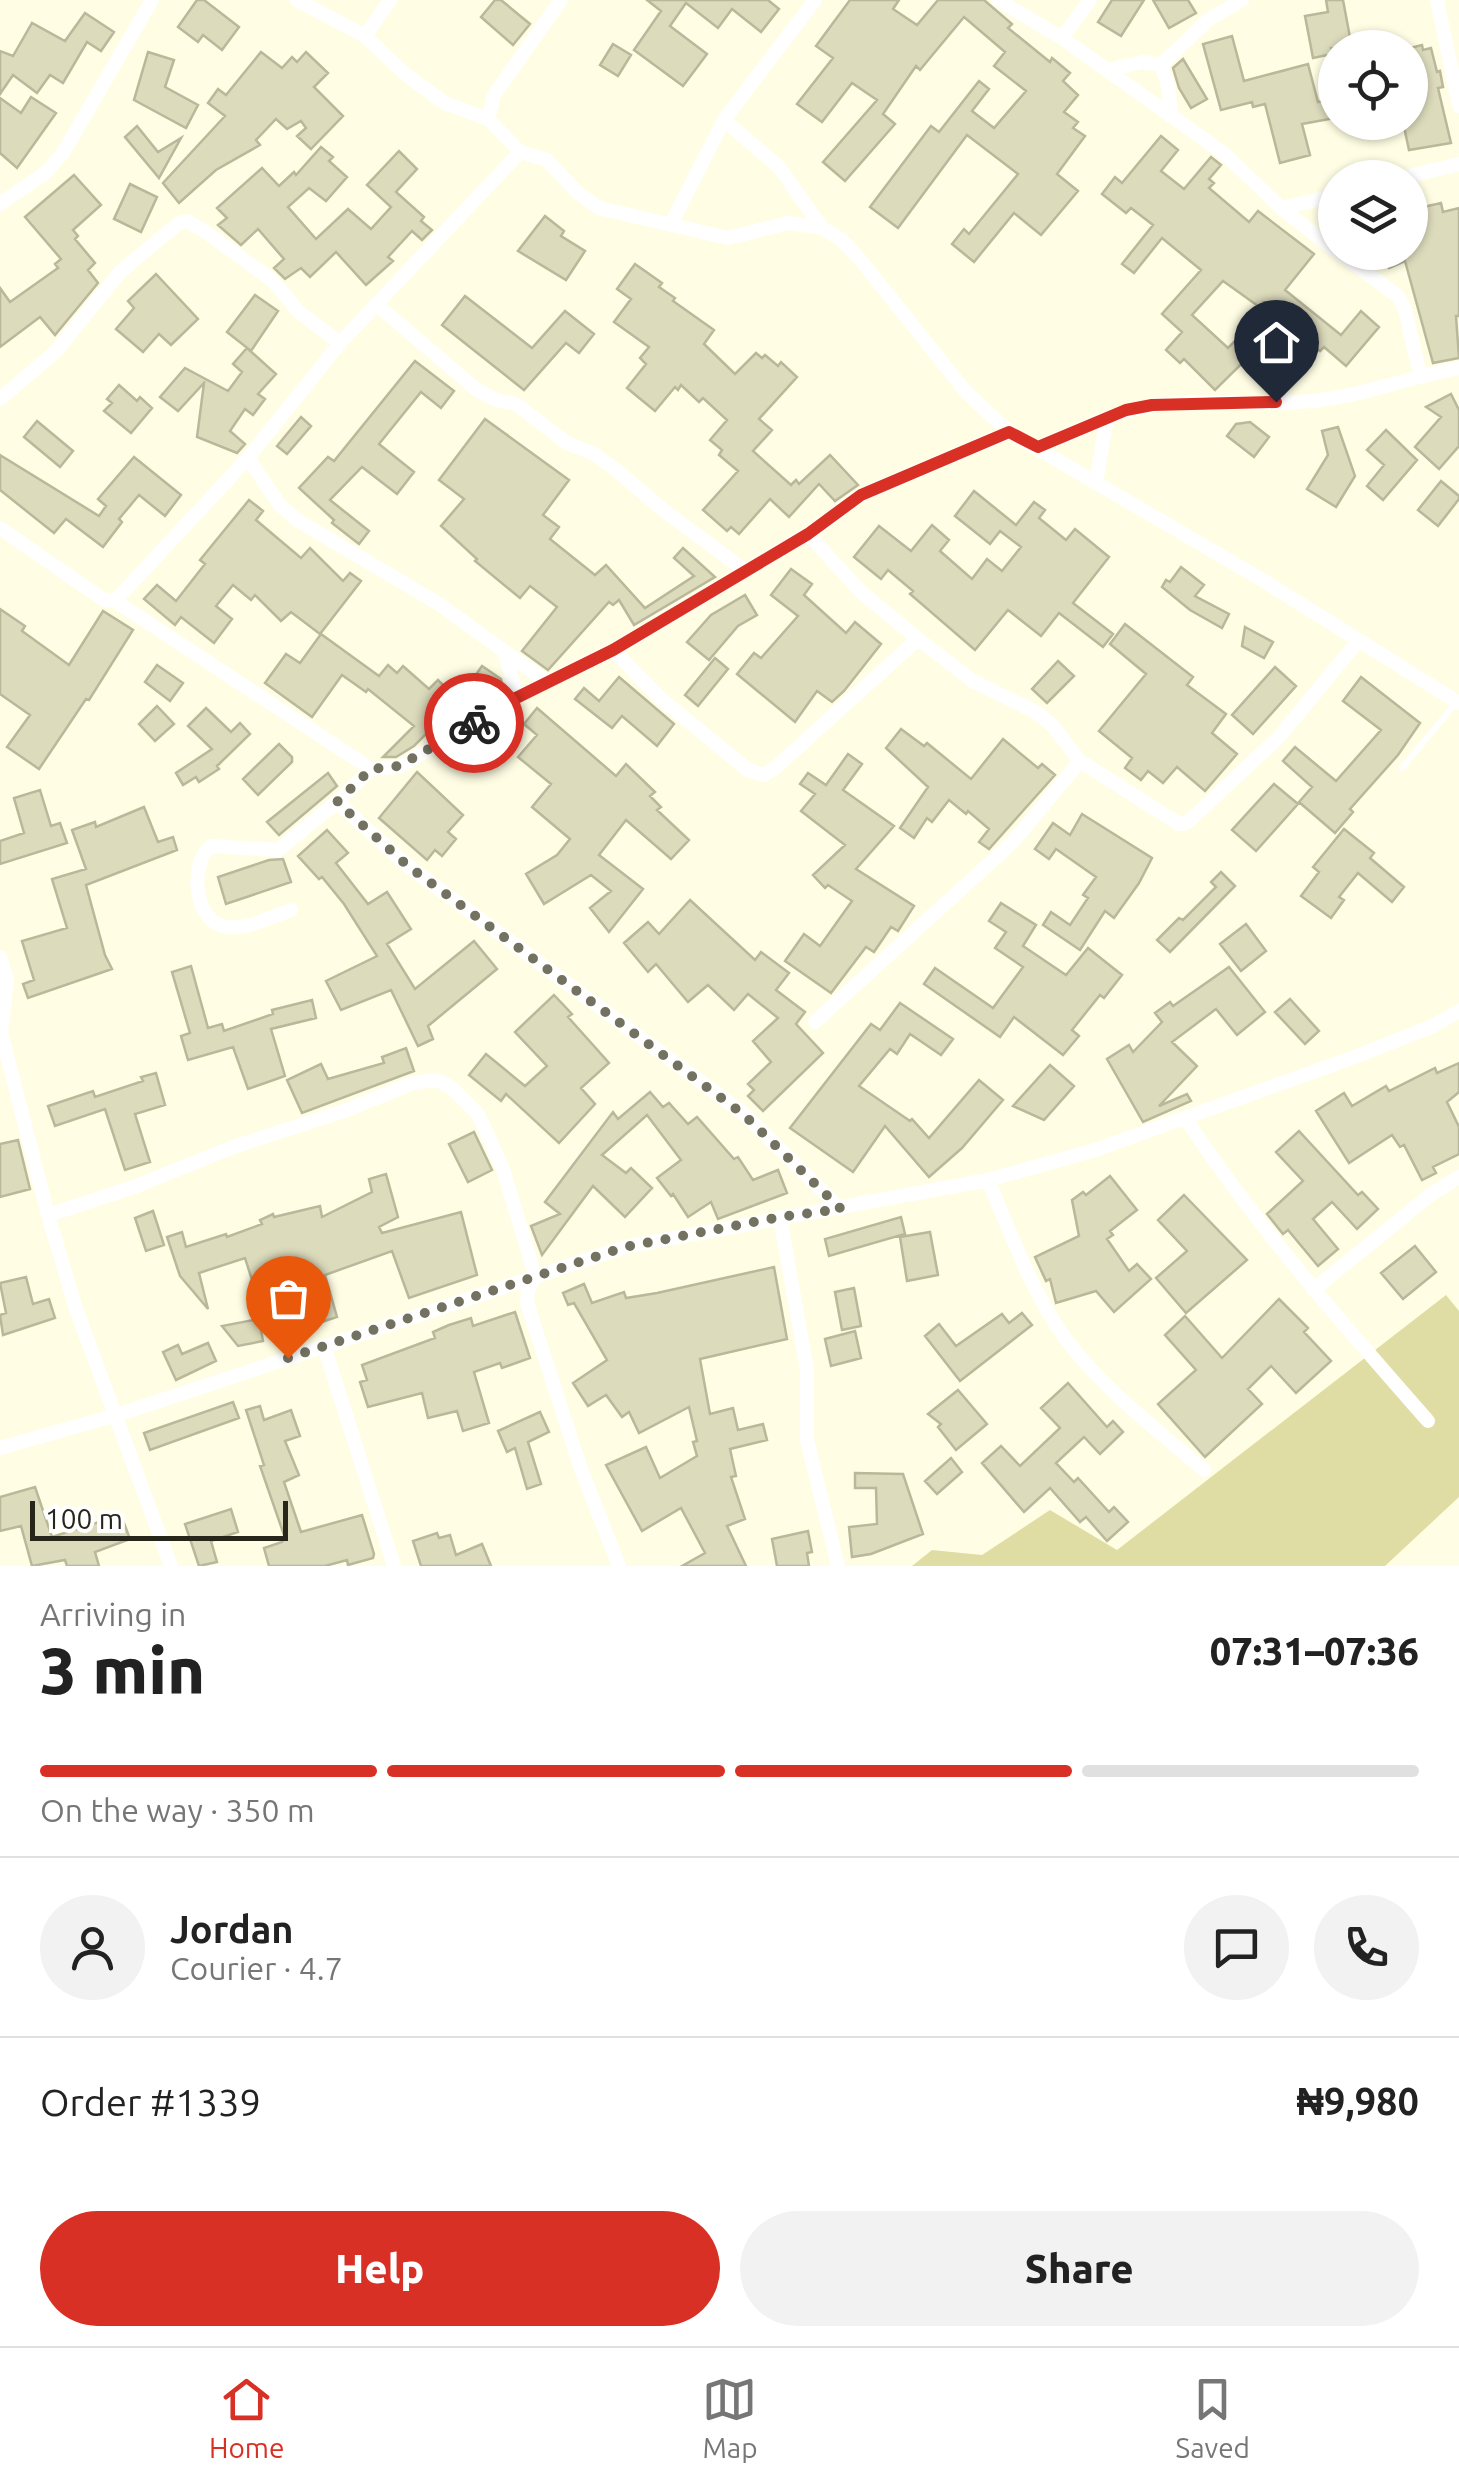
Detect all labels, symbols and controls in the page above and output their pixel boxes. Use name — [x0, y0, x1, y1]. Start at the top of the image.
map controls — [1318, 30, 1428, 270]
button: locate — [1318, 30, 1428, 140]
button: layers — [1318, 160, 1428, 270]
pin — [1234, 300, 1319, 403]
icon: home — [1249, 315, 1304, 370]
courier — [424, 673, 524, 773]
icon: bike — [447, 696, 502, 751]
pin — [246, 1256, 331, 1359]
icon: bag — [261, 1271, 316, 1326]
scale bar — [30, 1496, 288, 1540]
text: 100 m — [45, 1503, 123, 1534]
text: Arriving in — [40, 1596, 186, 1632]
text: 07:31–07:36 — [1210, 1630, 1419, 1672]
text: 3 min — [40, 1633, 205, 1706]
text: On the way · 350 m — [40, 1792, 315, 1828]
button: person — [40, 1895, 145, 2000]
button: chat — [1184, 1895, 1289, 2000]
button: phone — [1314, 1895, 1419, 2000]
text: Jordan — [170, 1908, 294, 1950]
text: Courier · 4.7 — [170, 1950, 343, 1986]
text: ₦9,980 — [1296, 2080, 1419, 2122]
text: Order #1339 — [40, 2081, 261, 2123]
button: Help — [40, 2211, 720, 2326]
button: Share — [740, 2211, 1419, 2326]
tab: Home — [209, 2372, 285, 2463]
tab: Map — [702, 2372, 758, 2463]
tab: Saved — [1175, 2372, 1250, 2463]

